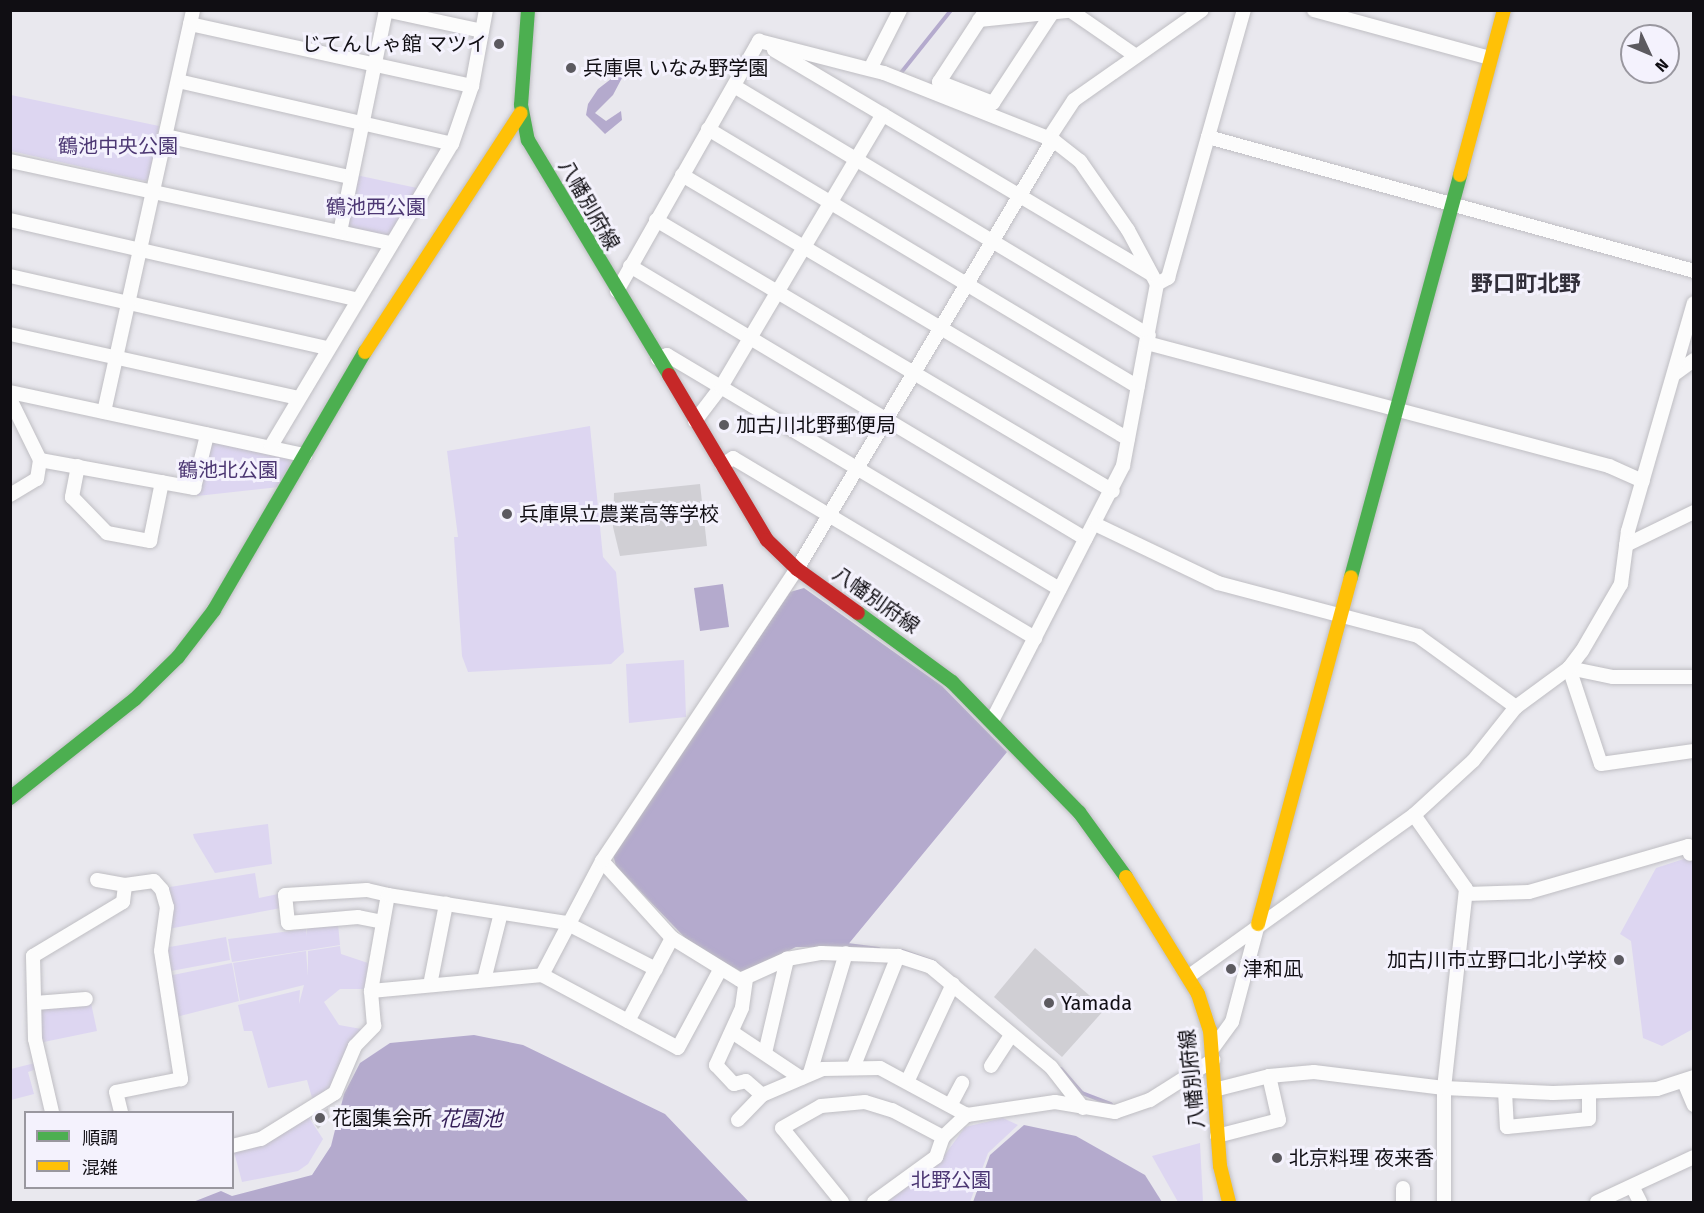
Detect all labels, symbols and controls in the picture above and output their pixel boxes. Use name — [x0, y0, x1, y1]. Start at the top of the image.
north arrow — [1620, 24, 1680, 84]
place label: じてんしゃ館 マツイ — [302, 32, 487, 56]
marker: じてんしゃ館 マツイ — [492, 37, 506, 51]
text: N — [1651, 55, 1672, 76]
place label: 兵庫県 いなみ野学園 — [583, 56, 768, 80]
marker: 兵庫県 いなみ野学園 — [564, 61, 578, 75]
park label: 鶴池中央公園 — [58, 134, 178, 158]
street label: 八幡別府線 — [554, 156, 624, 254]
park label: 鶴池西公園 — [326, 195, 426, 219]
district label: 野口町北野 — [1471, 271, 1581, 297]
place label: 加古川北野郵便局 — [736, 413, 896, 437]
marker: 加古川北野郵便局 — [717, 418, 731, 432]
park label: 鶴池北公園 — [178, 458, 278, 482]
place label: 兵庫県立農業高等学校 — [519, 502, 719, 526]
marker: 兵庫県立農業高等学校 — [500, 507, 514, 521]
street label: 八幡別府線 — [828, 561, 924, 639]
place label: 加古川市立野口北小学校 — [1387, 948, 1607, 972]
marker: 加古川市立野口北小学校 — [1612, 953, 1626, 967]
place label: 津和凪 — [1243, 957, 1303, 981]
marker: 津和凪 — [1224, 962, 1238, 976]
place label: Yamada — [1061, 991, 1132, 1015]
marker: Yamada — [1042, 996, 1056, 1010]
street label: 八幡別府線 — [1175, 1028, 1209, 1130]
place label: 花園集会所 — [332, 1106, 432, 1130]
water label: 花園池 — [440, 1106, 502, 1132]
legend — [24, 1111, 234, 1189]
marker: 花園集会所 — [313, 1111, 327, 1125]
text: 順調 — [82, 1127, 118, 1149]
place label: 北京料理 夜来香 — [1289, 1146, 1434, 1170]
marker: 北京料理 夜来香 — [1270, 1151, 1284, 1165]
text: 混雑 — [82, 1157, 118, 1179]
park label: 北野公園 — [911, 1168, 991, 1192]

